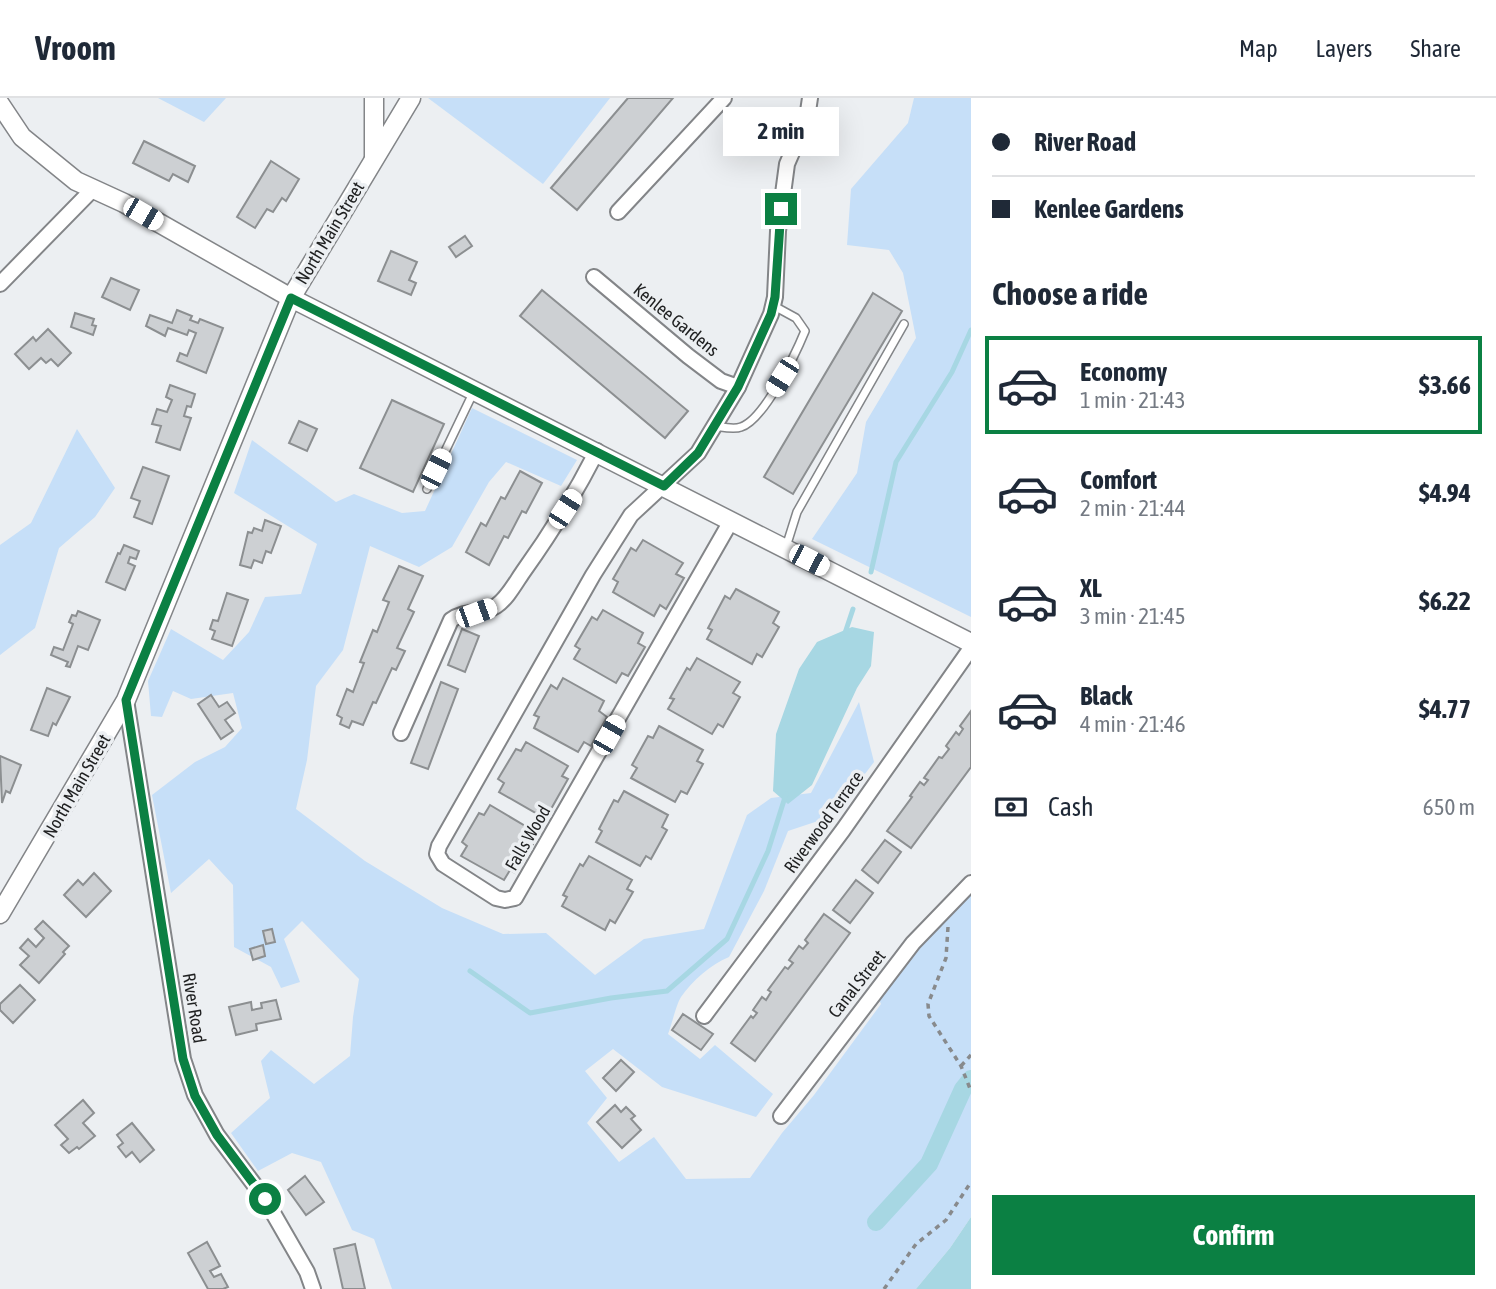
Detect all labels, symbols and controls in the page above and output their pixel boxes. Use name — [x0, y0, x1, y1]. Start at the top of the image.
text: Vroom — [35, 29, 116, 67]
text: Map — [1239, 35, 1278, 62]
text: Layers — [1316, 35, 1372, 62]
text: Share — [1410, 35, 1461, 62]
callout: 2 min — [723, 108, 839, 156]
text: 2 min — [758, 118, 804, 144]
text: River Road — [1034, 127, 1136, 157]
street label: North Main Street — [291, 178, 368, 288]
route end — [765, 193, 797, 225]
car — [120, 194, 167, 234]
text: Kenlee Gardens — [1034, 194, 1184, 224]
text: Choose a ride — [992, 275, 1148, 312]
street label: Kenlee Gardens — [629, 279, 723, 360]
car — [762, 354, 803, 400]
icon: car — [996, 354, 1059, 417]
text: Economy — [1080, 357, 1167, 387]
text: $3.66 — [1419, 370, 1471, 400]
text: 1 min · 21:43 — [1080, 387, 1186, 413]
car — [418, 446, 455, 492]
icon: car — [996, 462, 1059, 525]
text: Comfort — [1080, 465, 1157, 495]
text: $4.94 — [1419, 478, 1471, 508]
car — [545, 486, 586, 532]
text: 2 min · 21:44 — [1080, 495, 1186, 521]
car — [786, 541, 833, 579]
icon: car — [996, 570, 1059, 633]
text: XL — [1080, 573, 1102, 603]
text: $6.22 — [1419, 586, 1471, 616]
car — [453, 596, 500, 630]
text: 3 min · 21:45 — [1080, 603, 1186, 629]
icon: car — [996, 678, 1059, 741]
text: Black — [1080, 681, 1132, 711]
text: $4.77 — [1419, 694, 1471, 724]
text: 4 min · 21:46 — [1080, 711, 1186, 737]
car — [590, 712, 629, 758]
street label: North Main Street — [39, 730, 115, 841]
street label: Riverwood Terrace — [780, 767, 868, 877]
icon: cash — [992, 788, 1030, 826]
text: Cash — [1048, 792, 1094, 822]
text: 650 m — [1423, 794, 1475, 820]
street label: Falls Wood — [501, 801, 555, 874]
street label: Canal Street — [824, 946, 890, 1022]
street label: River Road — [179, 971, 210, 1044]
route start — [249, 1183, 281, 1215]
button: Confirm — [992, 1195, 1475, 1275]

